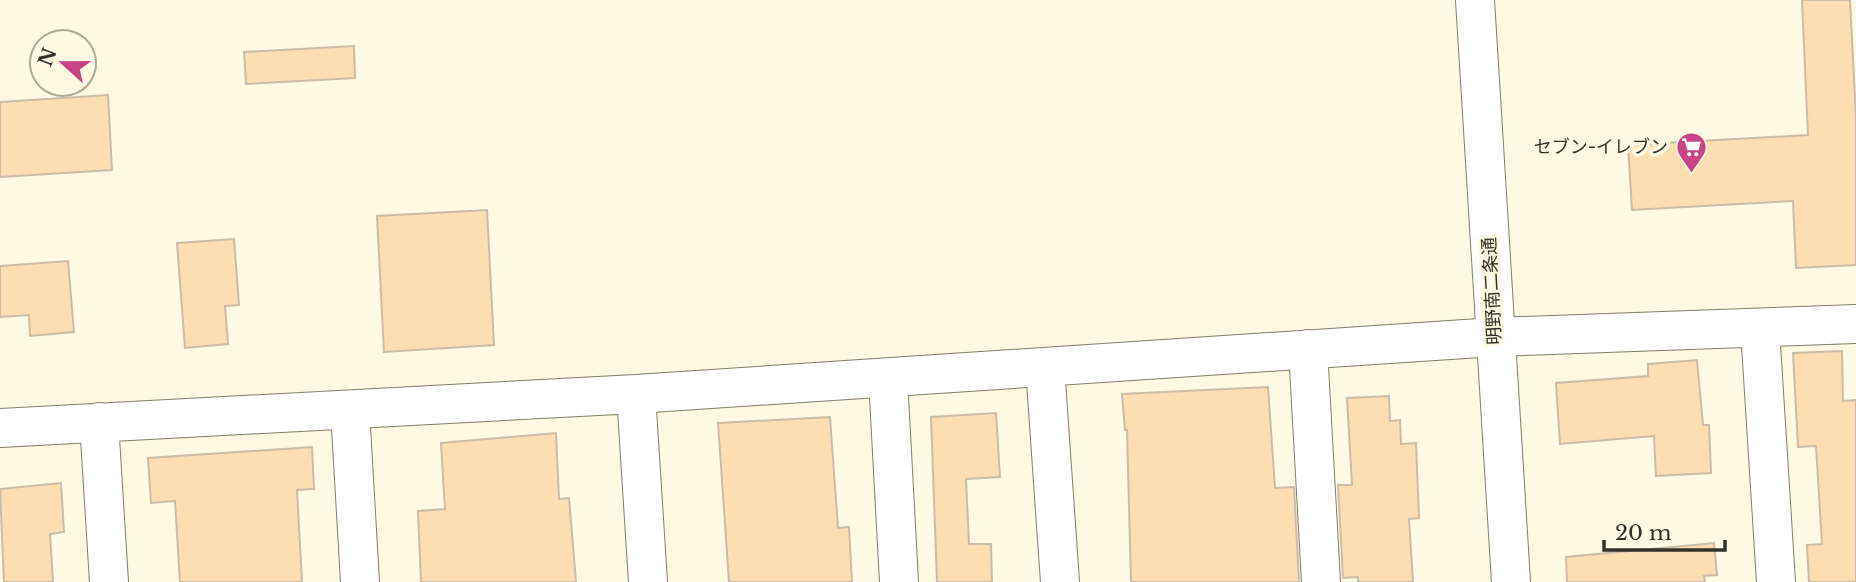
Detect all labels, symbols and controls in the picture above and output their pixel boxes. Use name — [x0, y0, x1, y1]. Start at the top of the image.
north arrow — [28, 28, 98, 98]
text: N — [34, 45, 62, 70]
supermarket icon: セブン-イレブン — [1674, 130, 1708, 174]
place label: セブン-イレブン — [1534, 136, 1668, 158]
street label: 明野南二条通 — [1478, 236, 1506, 346]
scale bar — [1604, 508, 1725, 552]
text: 20 m — [1615, 520, 1672, 546]

